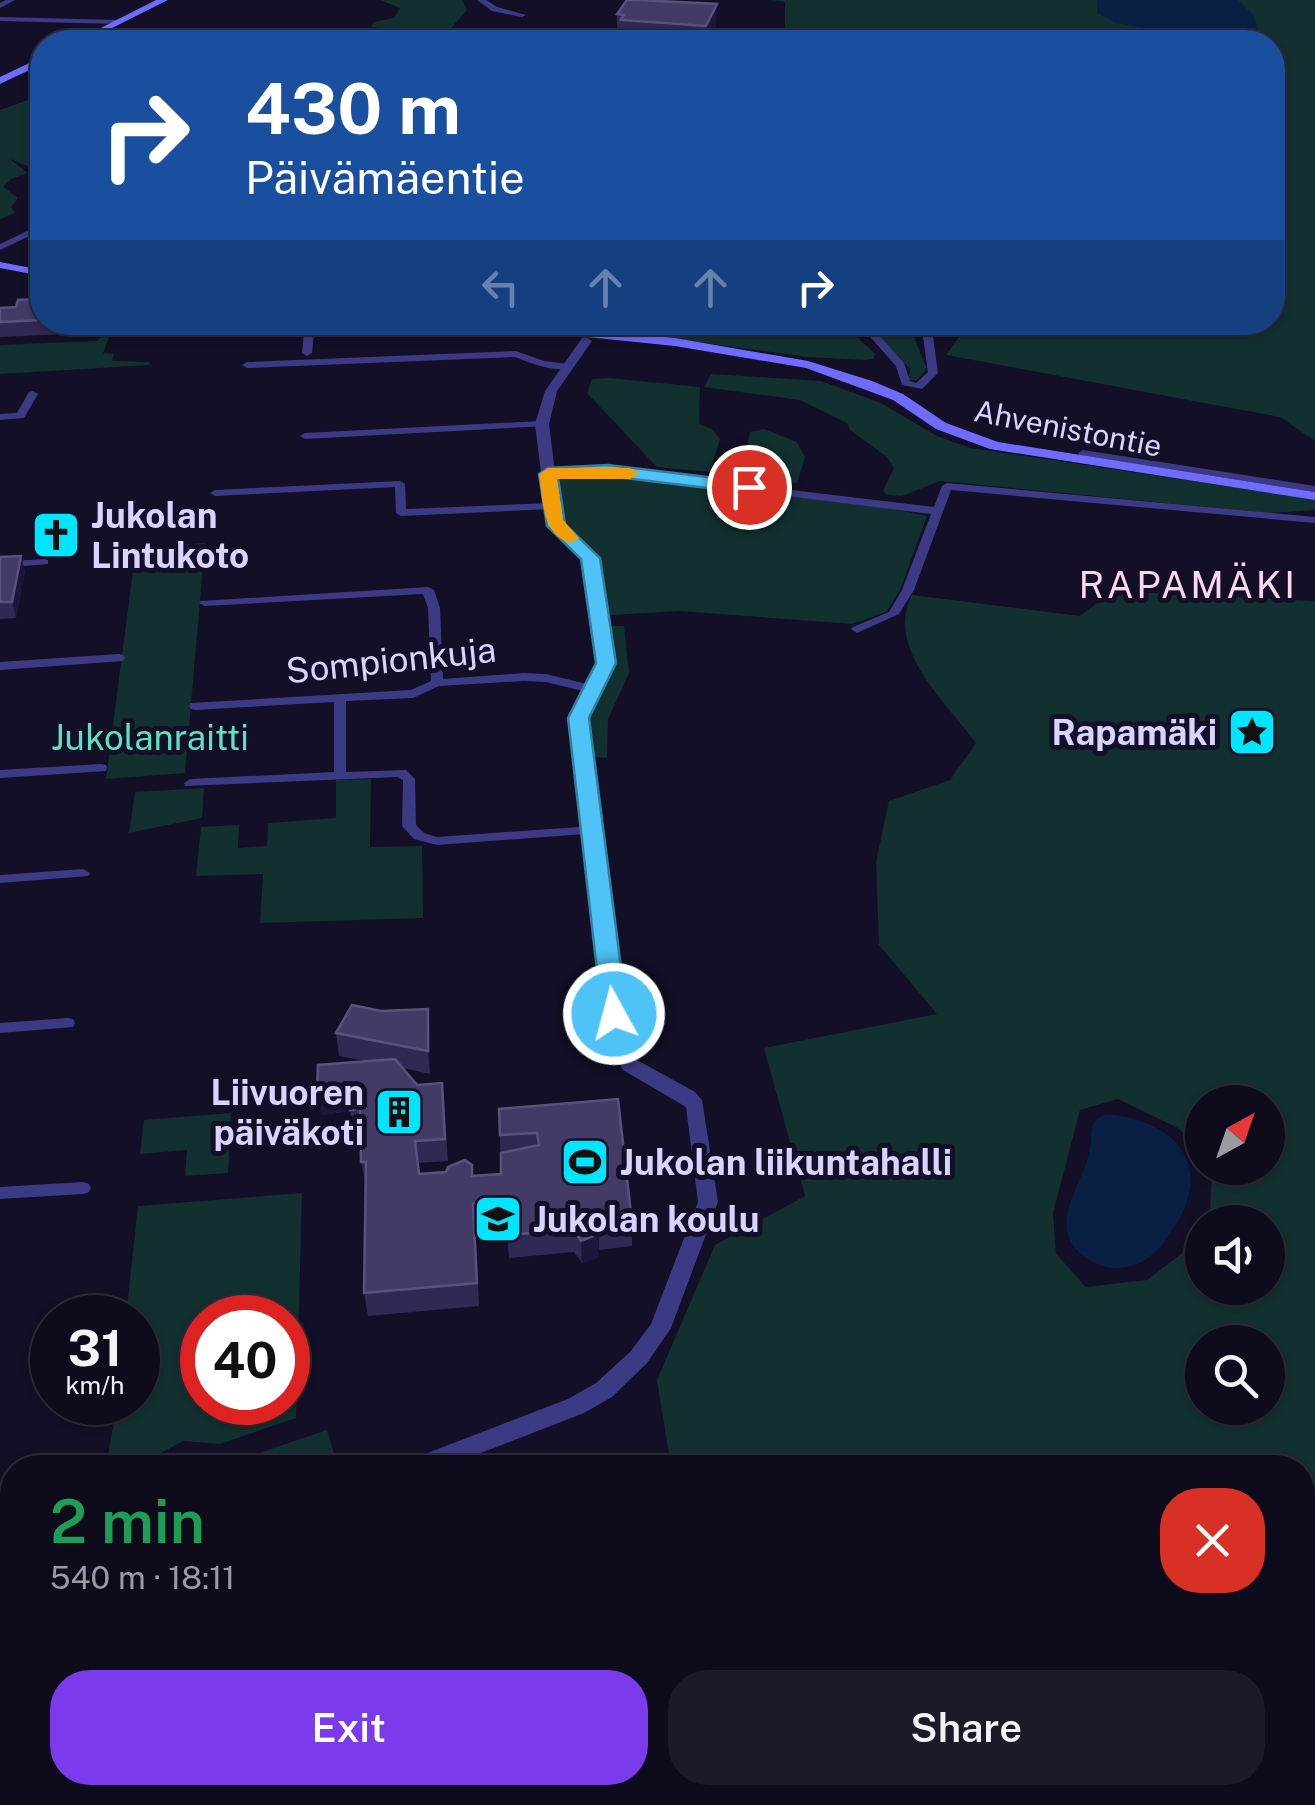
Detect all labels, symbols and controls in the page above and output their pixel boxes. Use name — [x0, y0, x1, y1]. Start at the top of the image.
text: 430 m — [245, 67, 461, 150]
icon: right — [80, 70, 210, 200]
text: Päivämäentie — [245, 151, 525, 204]
icon: left — [473, 260, 528, 315]
icon: ahead — [578, 260, 633, 315]
icon: ahead — [683, 260, 738, 315]
icon: right — [788, 260, 843, 315]
street label: Ahvenistontie — [971, 392, 1165, 464]
pin — [707, 445, 792, 530]
icon: arrive — [722, 460, 777, 515]
place label: Jukolan Lintukoto — [91, 495, 249, 576]
church icon: Jukolan Lintukoto — [30, 509, 82, 561]
district label: RAPAMÄKI — [1078, 562, 1298, 607]
street label: Sompionkuja — [284, 629, 498, 691]
place icon: Rapamäki — [1226, 706, 1278, 758]
place label: Rapamäki — [1052, 712, 1217, 753]
park label: Jukolanraitti — [51, 717, 249, 758]
position arrow — [562, 962, 666, 1066]
place label: Liivuoren päiväkoti — [210, 1072, 364, 1153]
north arrow — [1185, 1085, 1285, 1185]
map controls — [1185, 1085, 1285, 1425]
building icon: Liivuoren päiväkoti — [373, 1086, 425, 1138]
sports icon: Jukolan liikuntahalli — [559, 1136, 611, 1188]
place label: Jukolan liikuntahalli — [620, 1142, 952, 1183]
school or university icon: Jukolan koulu — [472, 1193, 524, 1245]
place label: Jukolan koulu — [533, 1199, 760, 1240]
button: sound — [1185, 1205, 1285, 1305]
speed limit sign: 40 — [180, 1295, 310, 1425]
text: 31 — [68, 1318, 122, 1377]
button: search — [1185, 1325, 1285, 1425]
text: km/h — [66, 1370, 124, 1400]
text: 2 min — [50, 1486, 205, 1557]
button: close — [1160, 1488, 1265, 1593]
text: 540 m · 18:11 — [50, 1559, 235, 1596]
button: Exit — [50, 1670, 648, 1785]
button: Share — [668, 1670, 1265, 1785]

